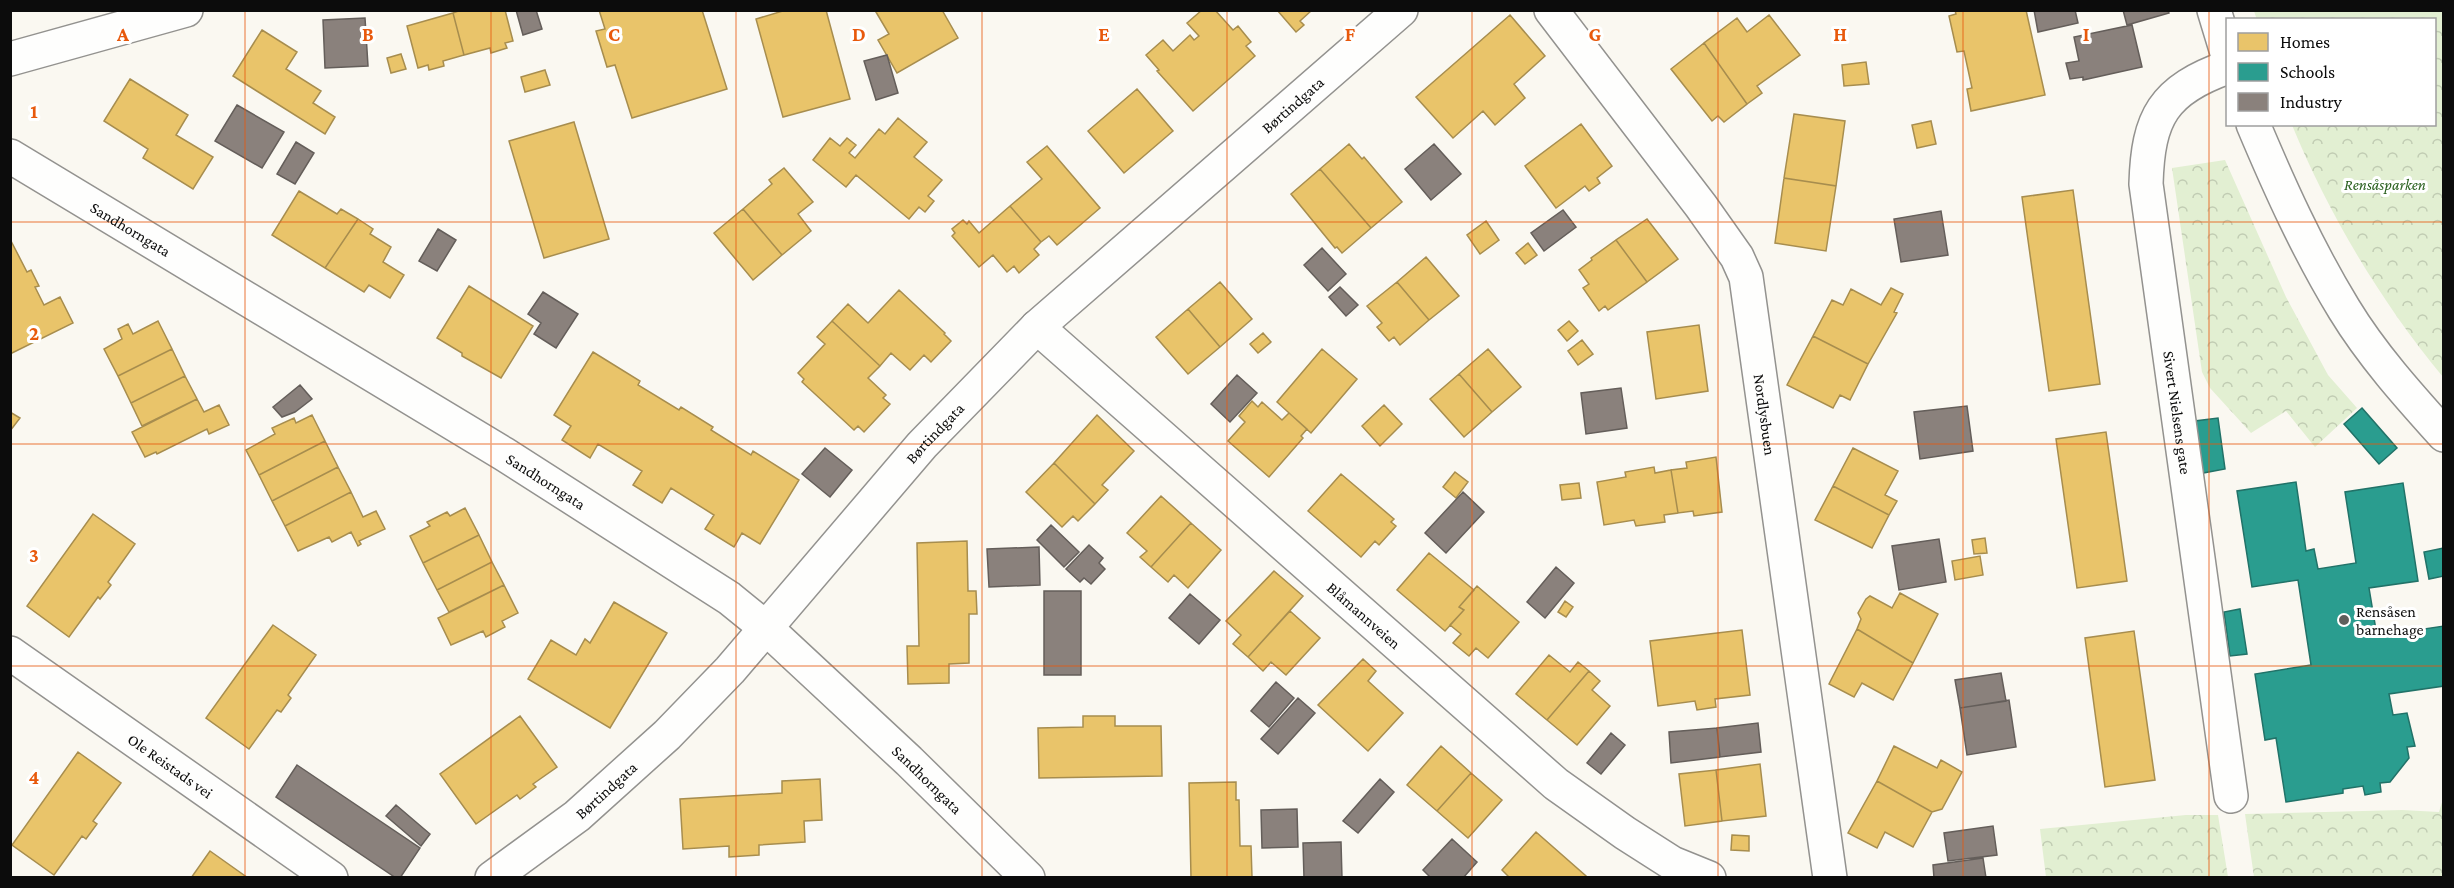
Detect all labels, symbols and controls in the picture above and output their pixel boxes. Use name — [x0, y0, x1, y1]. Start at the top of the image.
legend — [2226, 18, 2436, 126]
text: A — [116, 23, 130, 45]
text: B — [362, 23, 374, 45]
text: C — [608, 23, 620, 45]
text: D — [852, 23, 866, 45]
text: E — [1098, 23, 1110, 45]
text: F — [1345, 23, 1356, 45]
text: G — [1589, 23, 1602, 45]
text: H — [1833, 23, 1847, 45]
text: I — [2083, 23, 2090, 45]
text: Homes — [2280, 32, 2330, 52]
text: Schools — [2280, 62, 2335, 82]
street label: Børtindgata — [1258, 73, 1327, 136]
text: Industry — [2280, 92, 2343, 112]
text: 1 — [30, 100, 38, 122]
park label: Rensåsparken — [2344, 176, 2426, 194]
street label: Sandhorngata — [88, 198, 174, 260]
text: 2 — [29, 322, 39, 344]
street label: Sivert Nielsens gate — [2161, 350, 2195, 475]
street label: Nordlysbuen — [1751, 373, 1779, 457]
street label: Børtindgata — [902, 399, 967, 466]
street label: Sandhorngata — [504, 449, 589, 513]
text: 3 — [29, 544, 39, 566]
street label: Blåmannveien — [1324, 578, 1405, 652]
place label: Rensåsen barnehage — [2356, 603, 2424, 639]
marker: Rensåsen barnehage — [2337, 613, 2351, 627]
street label: Ole Reistads vei — [125, 730, 216, 801]
street label: Sandhorngata — [889, 742, 966, 817]
street label: Børtindgata — [572, 758, 640, 822]
text: 4 — [29, 766, 40, 788]

